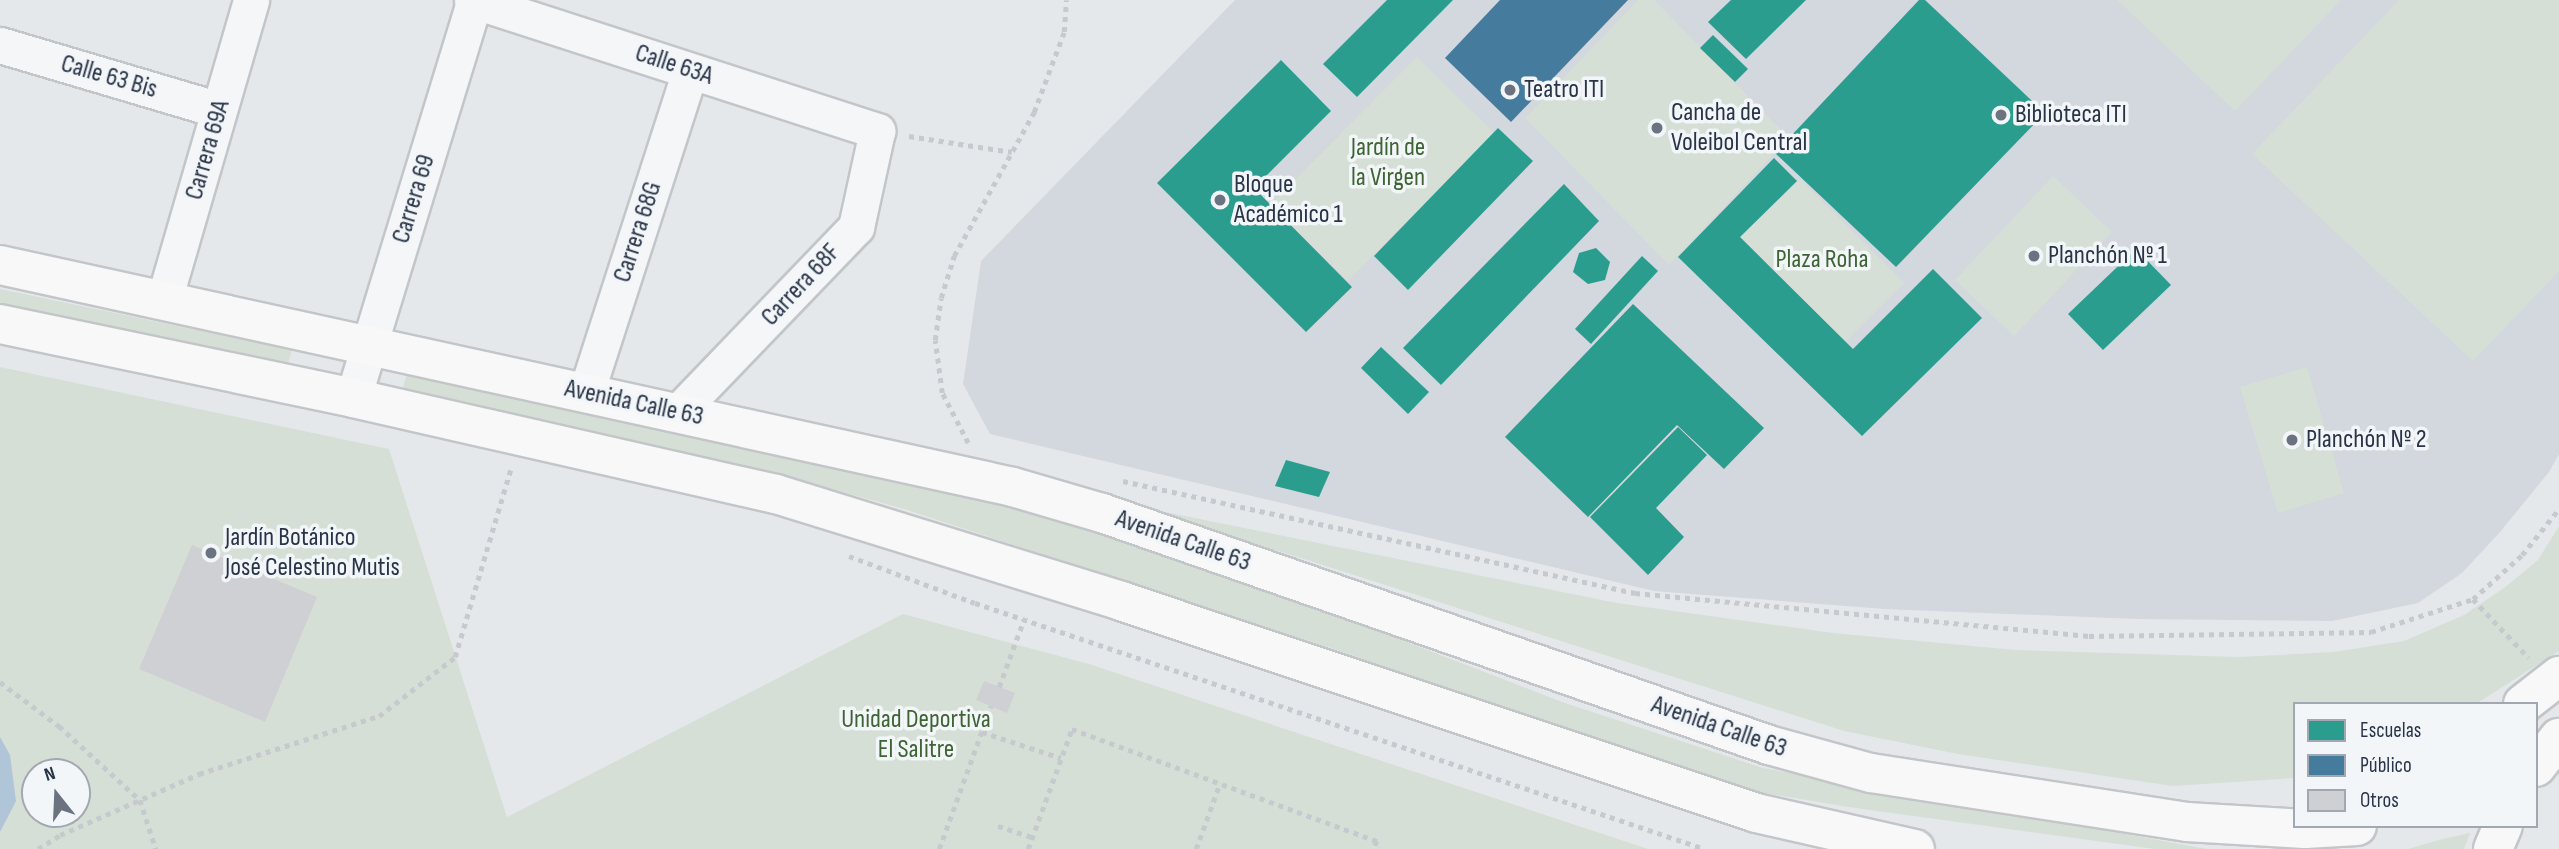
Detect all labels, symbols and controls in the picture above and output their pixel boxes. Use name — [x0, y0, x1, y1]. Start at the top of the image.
street label: Calle 63A — [631, 38, 717, 92]
street label: Calle 63 Bis — [57, 48, 161, 106]
place label: Teatro ITI — [1524, 74, 1604, 106]
marker: Teatro ITI — [1502, 82, 1518, 98]
street label: Carrera 69A — [179, 97, 237, 203]
place label: Cancha de Voleibol Central — [1671, 97, 1807, 158]
place label: Biblioteca ITI — [2015, 99, 2127, 131]
marker: Biblioteca ITI — [1993, 107, 2009, 123]
marker: Cancha de Voleibol Central — [1649, 120, 1665, 136]
park label: Jardín de la Virgen — [1351, 132, 1425, 194]
street label: Carrera 69 — [386, 151, 442, 247]
place label: Bloque Académico 1 — [1234, 169, 1343, 230]
street label: Carrera 68G — [607, 178, 669, 286]
marker: Bloque Académico 1 — [1212, 192, 1228, 208]
street label: Carrera 68F — [755, 237, 847, 333]
place label: Planchón Nº 1 — [2048, 240, 2167, 272]
park label: Plaza Roha — [1776, 244, 1868, 276]
marker: Planchón Nº 1 — [2026, 248, 2042, 264]
street label: Avenida Calle 63 — [562, 373, 706, 433]
place label: Planchón Nº 2 — [2306, 424, 2426, 456]
marker: Planchón Nº 2 — [2284, 432, 2300, 448]
street label: Avenida Calle 63 — [1111, 503, 1255, 579]
place label: Jardín Botánico José Celestino Mutis — [225, 522, 400, 584]
marker: Jardín Botánico José Celestino Mutis — [203, 545, 219, 561]
street label: Avenida Calle 63 — [1647, 689, 1791, 765]
legend — [2293, 702, 2538, 828]
park label: Unidad Deportiva El Salitre — [841, 704, 991, 766]
text: Escuelas — [2360, 718, 2421, 743]
text: Público — [2360, 753, 2412, 778]
north arrow — [21, 758, 91, 828]
text: N — [42, 762, 58, 787]
text: Otros — [2360, 788, 2399, 813]

